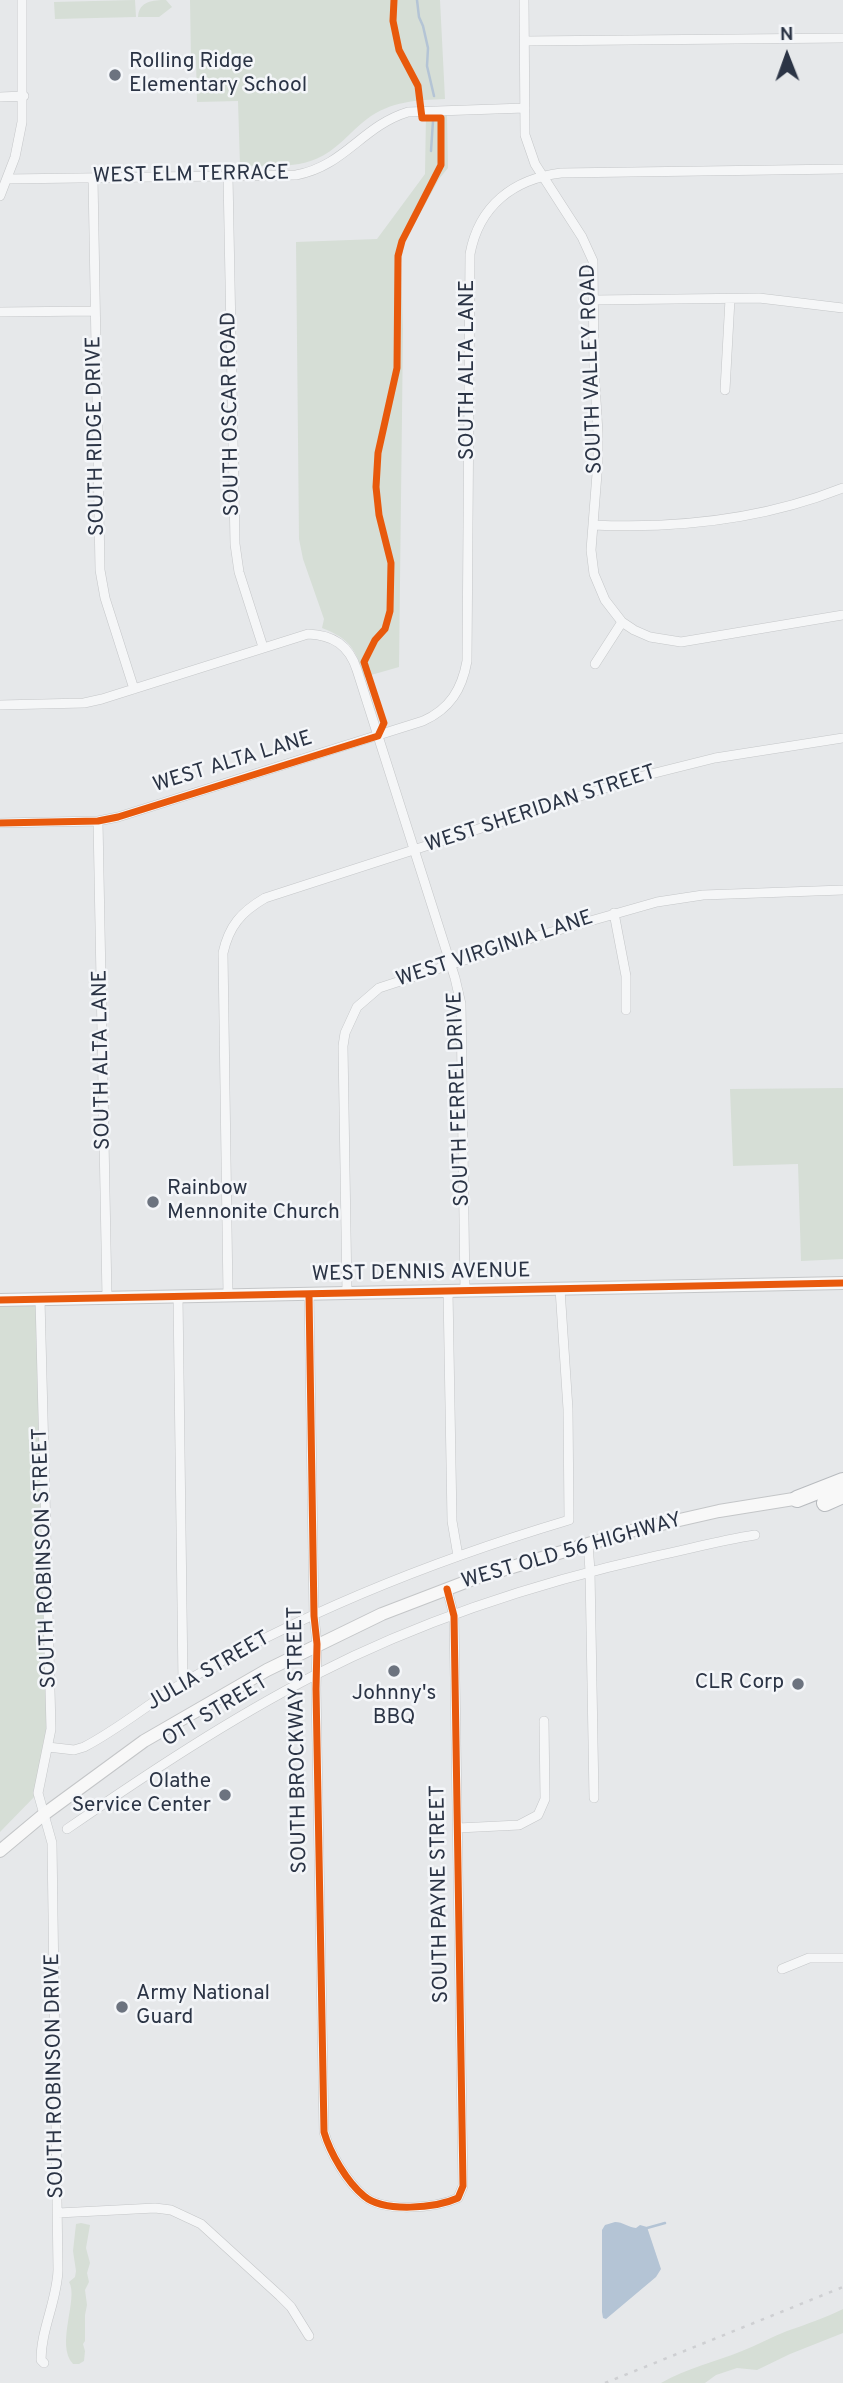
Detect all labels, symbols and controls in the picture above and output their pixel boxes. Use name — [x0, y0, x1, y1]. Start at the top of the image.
north arrow — [752, 21, 822, 91]
text: N — [780, 23, 794, 47]
place label: Rolling Ridge Elementary School — [129, 50, 307, 100]
marker: Rolling Ridge Elementary School — [107, 67, 123, 83]
street label: WEST ELM TERRACE — [93, 162, 289, 190]
street label: SOUTH VALLEY ROAD — [577, 263, 609, 475]
street label: SOUTH ALTA LANE — [456, 280, 482, 460]
street label: SOUTH OSCAR ROAD — [218, 312, 246, 516]
street label: SOUTH RIDGE DRIVE — [83, 336, 111, 536]
street label: WEST ALTA LANE — [150, 727, 316, 799]
street label: WEST SHERIDAN STREET — [422, 761, 660, 859]
street label: WEST VIRGINIA LANE — [393, 906, 597, 994]
street label: SOUTH ALTA LANE — [89, 970, 117, 1150]
street label: SOUTH FERREL DRIVE — [444, 991, 476, 1207]
place label: Rainbow Mennonite Church — [167, 1177, 340, 1227]
marker: Rainbow Mennonite Church — [145, 1194, 161, 1210]
street label: WEST DENNIS AVENUE — [311, 1259, 531, 1289]
street label: SOUTH ROBINSON STREET — [29, 1427, 63, 1689]
street label: WEST OLD 56 HIGHWAY — [459, 1508, 685, 1596]
street label: SOUTH BROCKWAY STREET — [284, 1606, 314, 1874]
street label: JULIA STREET — [143, 1627, 275, 1717]
marker: Johnny's BBQ — [386, 1663, 402, 1679]
street label: OTT STREET — [158, 1670, 274, 1754]
place label: CLR Corp — [695, 1671, 784, 1697]
marker: CLR Corp — [790, 1676, 806, 1692]
place label: Johnny's BBQ — [352, 1682, 436, 1732]
place label: Olathe Service Center — [72, 1770, 211, 1820]
street label: SOUTH PAYNE STREET — [426, 1785, 456, 2003]
marker: Olathe Service Center — [217, 1787, 233, 1803]
street label: SOUTH ROBINSON DRIVE — [41, 1953, 71, 2199]
place label: Army National Guard — [136, 1982, 270, 2032]
marker: Army National Guard — [114, 1999, 130, 2015]

